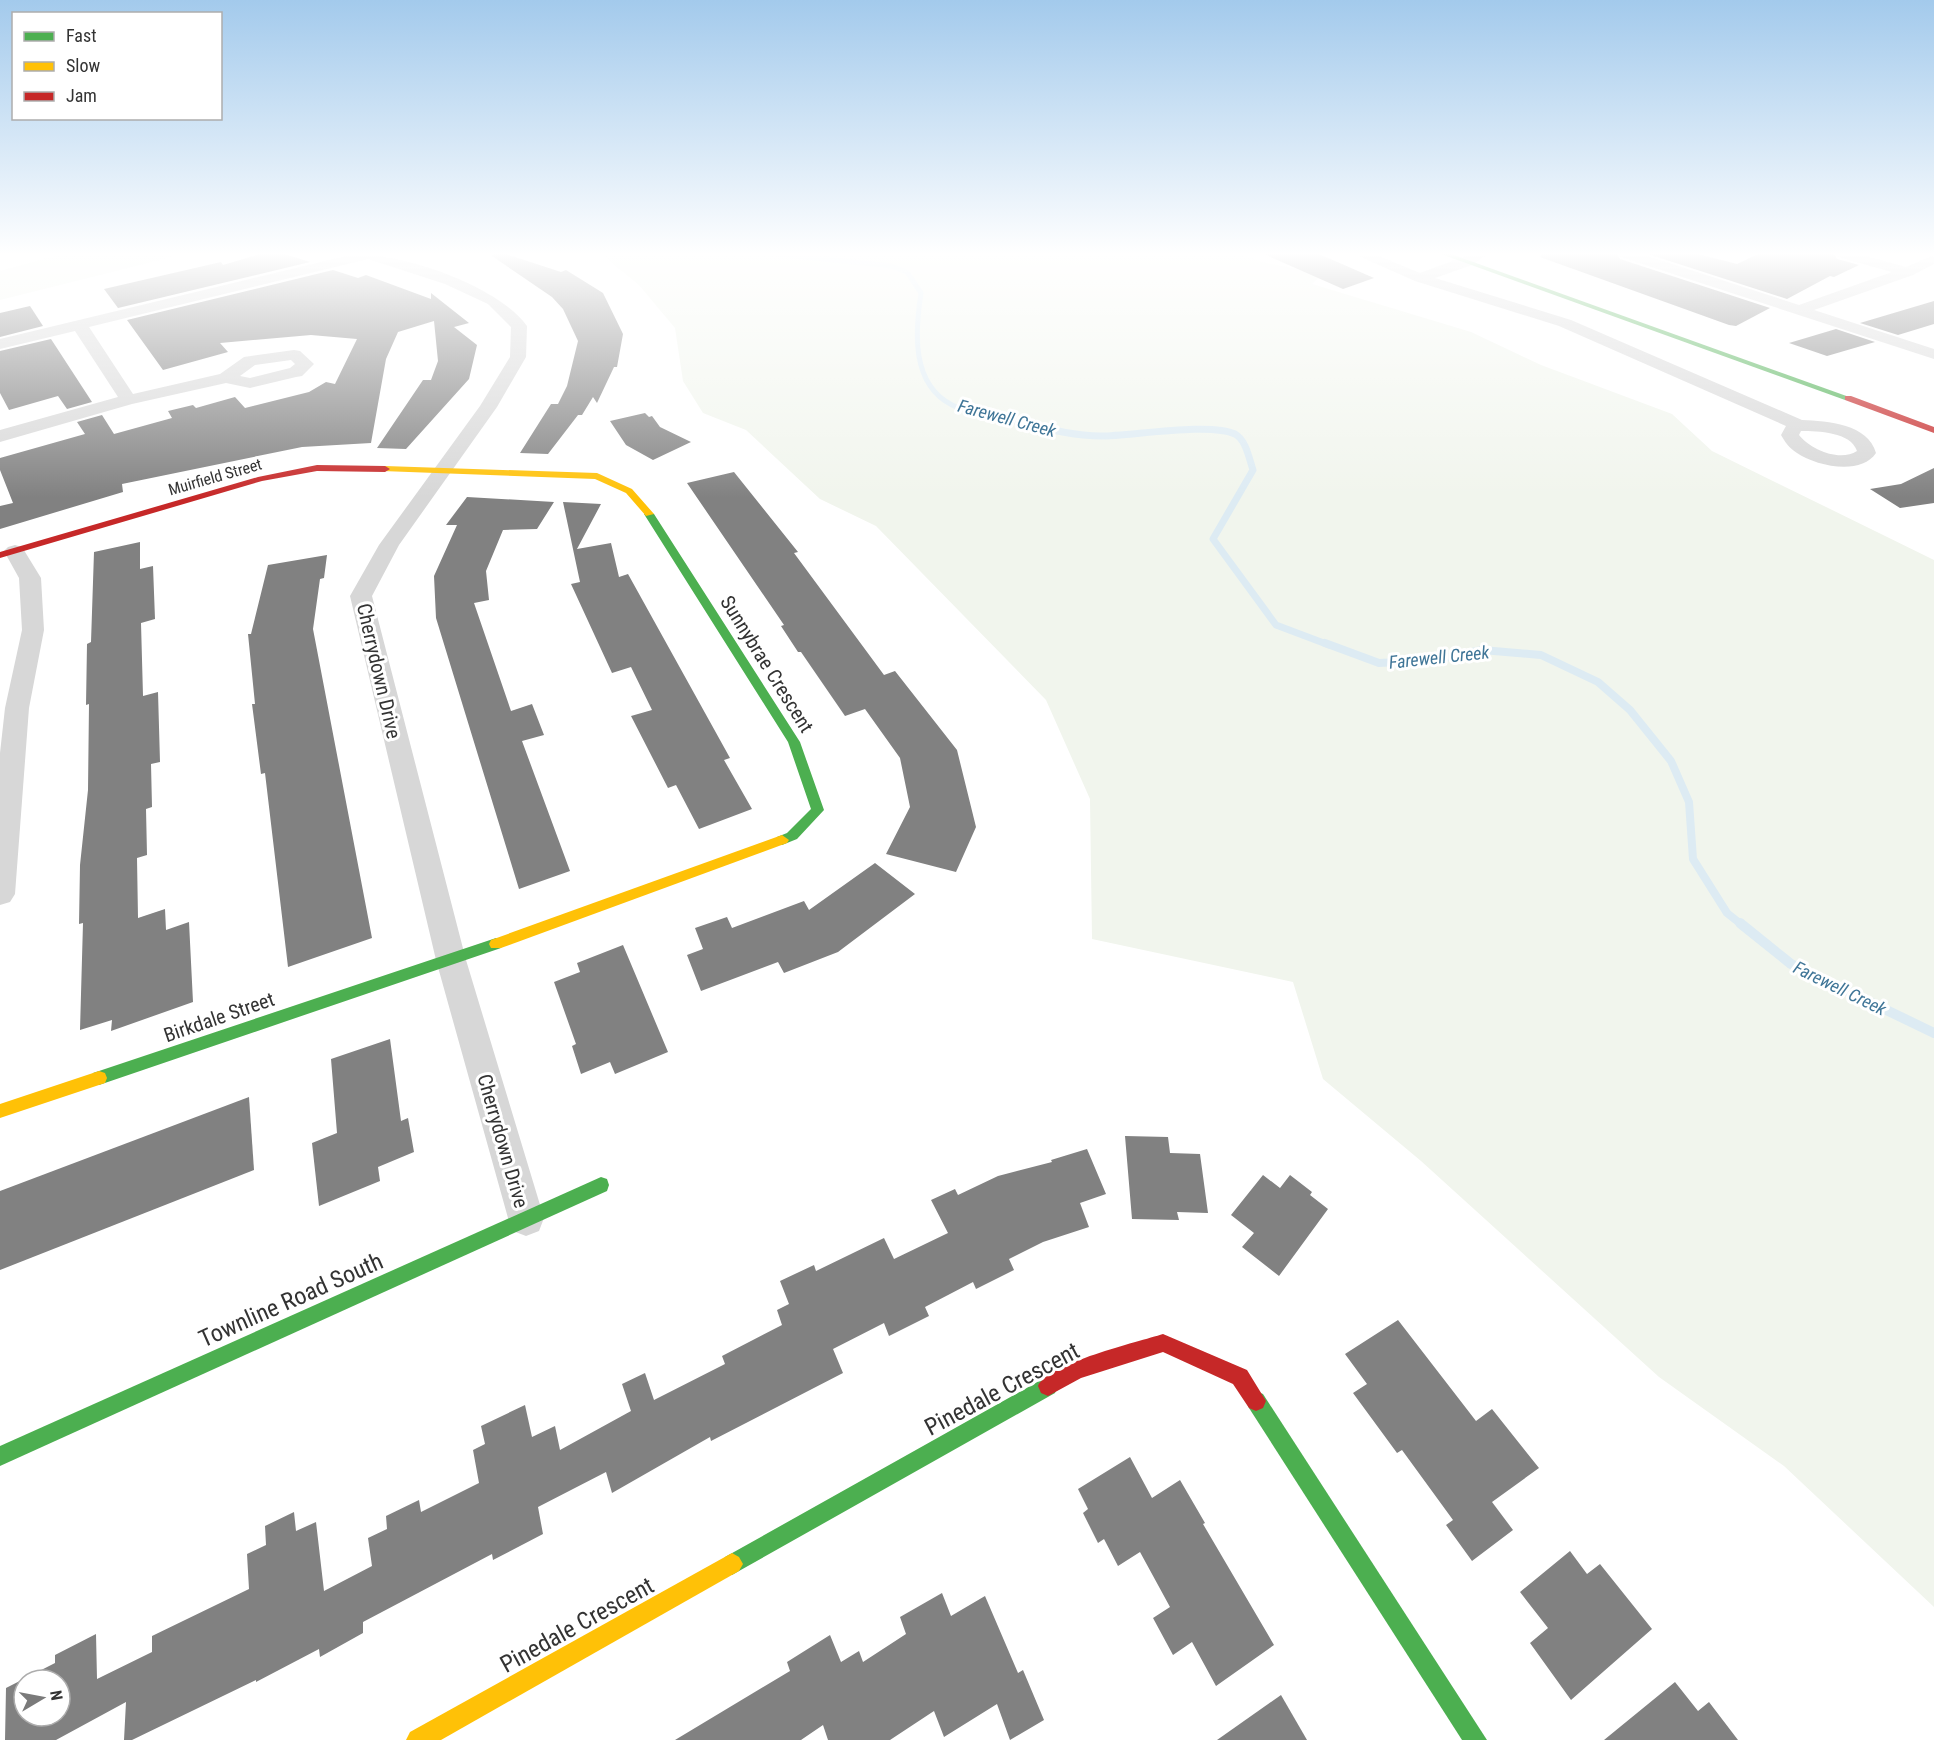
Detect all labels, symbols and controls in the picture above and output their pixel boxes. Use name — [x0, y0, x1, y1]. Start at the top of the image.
legend — [12, 12, 222, 120]
text: Fast — [66, 25, 97, 46]
text: Slow — [66, 55, 101, 76]
text: Jam — [66, 85, 97, 106]
water label: Farewell Creek — [956, 395, 1059, 441]
street label: Muirfield Street — [166, 454, 264, 499]
street label: Sunnybrae Crescent — [715, 591, 819, 737]
street label: Cherrydown Drive — [352, 601, 406, 741]
water label: Farewell Creek — [1388, 641, 1491, 673]
water label: Farewell Creek — [1790, 956, 1891, 1020]
street label: Birkdale Street — [161, 987, 278, 1047]
street label: Cherrydown Drive — [472, 1071, 534, 1211]
street label: Townline Road South — [195, 1247, 387, 1353]
street label: Pinedale Crescent — [920, 1336, 1084, 1442]
street label: Pinedale Crescent — [495, 1571, 659, 1679]
north arrow — [12, 1668, 72, 1728]
text: N — [46, 1689, 66, 1702]

